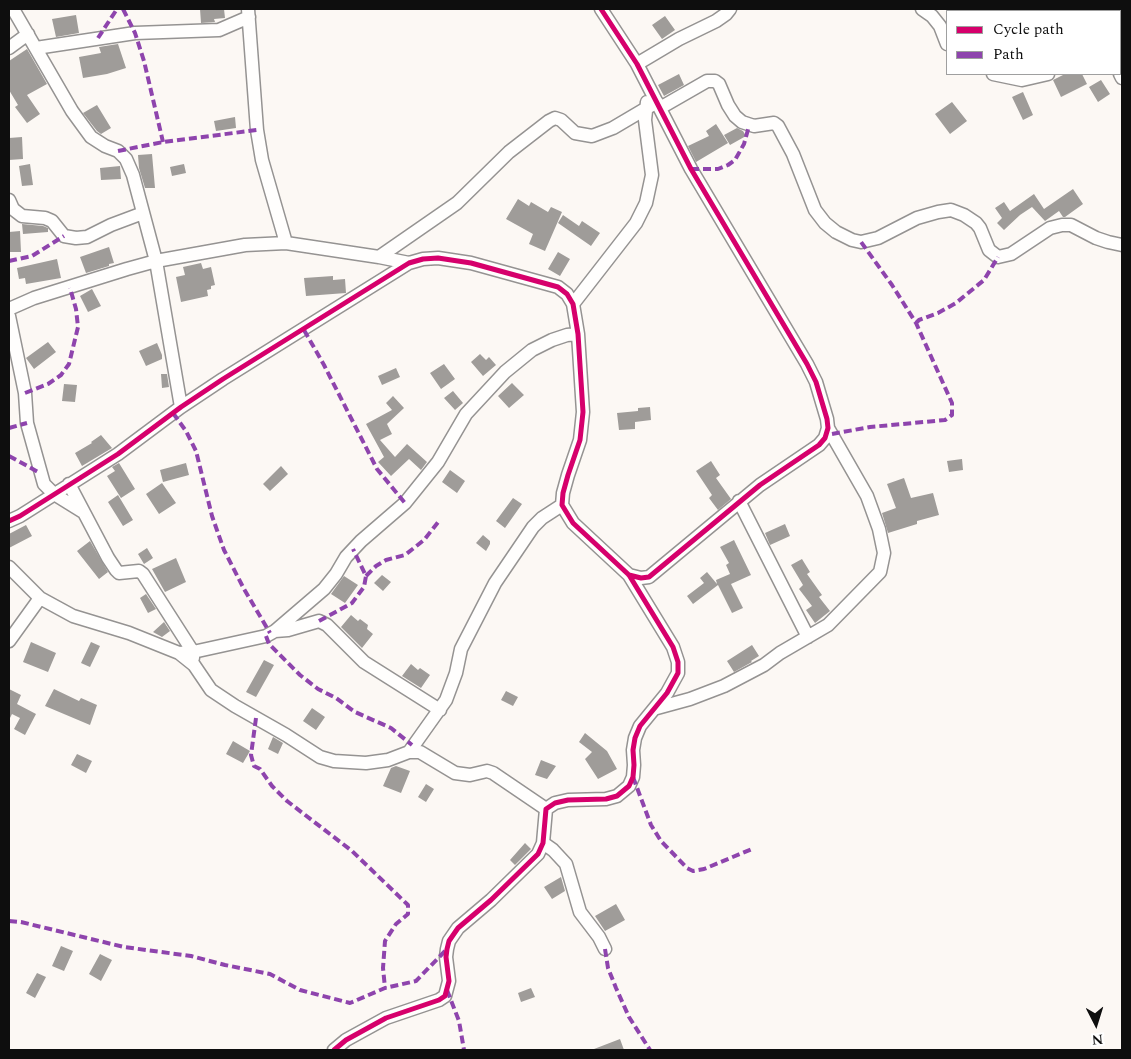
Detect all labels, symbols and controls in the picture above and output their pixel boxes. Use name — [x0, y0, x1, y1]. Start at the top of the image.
legend — [946, 10, 1121, 75]
text: Cycle path — [993, 18, 1064, 41]
text: Path — [993, 43, 1024, 66]
north arrow — [1071, 999, 1121, 1049]
text: N — [1091, 1028, 1104, 1050]

